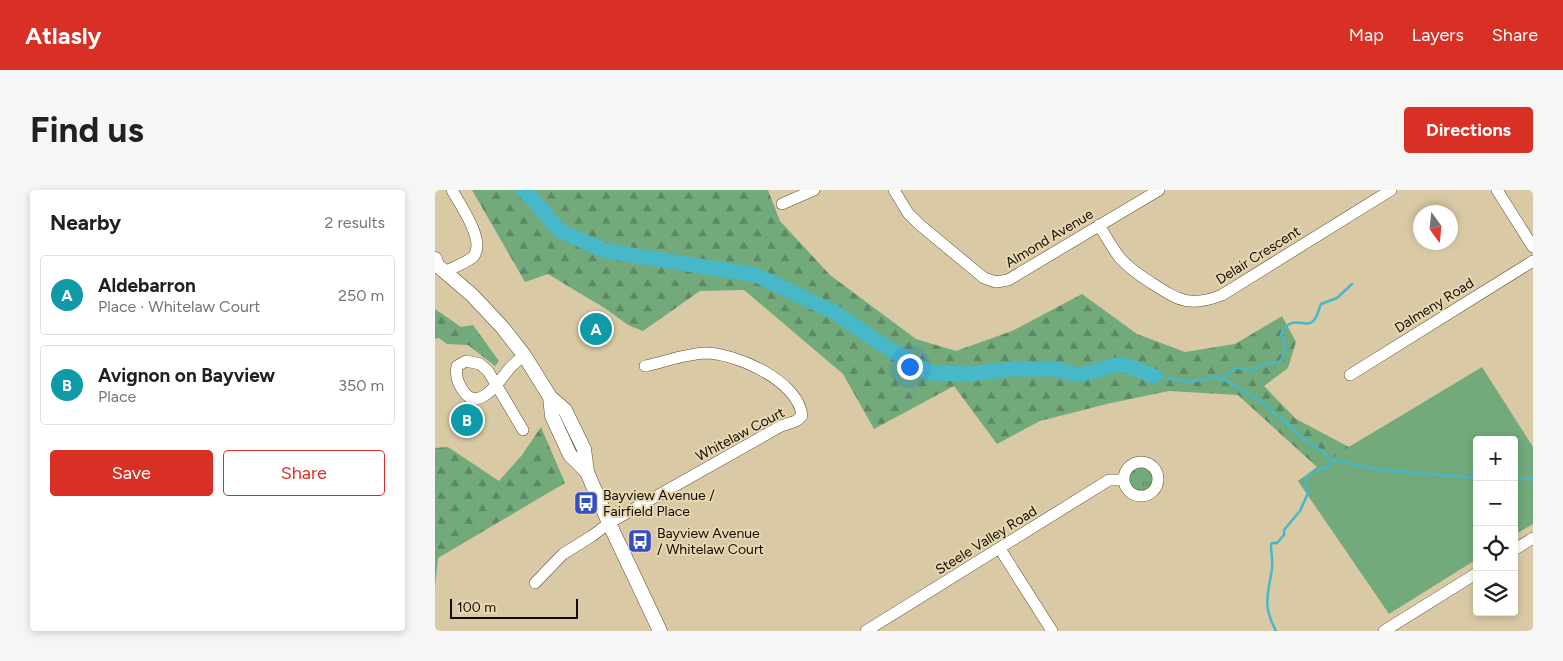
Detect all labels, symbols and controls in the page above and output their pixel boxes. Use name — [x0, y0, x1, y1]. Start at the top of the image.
text: Atlasly — [25, 21, 101, 50]
text: Map — [1349, 24, 1384, 46]
text: Layers — [1412, 24, 1464, 46]
text: Share — [1492, 24, 1538, 46]
button: Directions — [1404, 107, 1533, 153]
text: Find us — [30, 109, 144, 151]
street label: Almond Avenue — [1002, 205, 1097, 271]
north arrow — [1413, 205, 1458, 250]
text: Nearby — [50, 210, 121, 235]
text: 2 results — [325, 213, 385, 232]
street label: Delair Crescent — [1213, 223, 1304, 288]
text: Aldebarron — [98, 274, 196, 297]
street label: Dalmeny Road — [1392, 274, 1477, 337]
text: A — [61, 286, 73, 305]
text: 250 m — [338, 286, 384, 305]
text: Place · Whitelaw Court — [98, 297, 260, 316]
pin: A — [580, 310, 612, 348]
your location — [897, 354, 923, 380]
text: Avignon on Bayview — [98, 364, 275, 387]
text: B — [62, 376, 72, 395]
text: 350 m — [338, 376, 384, 395]
text: Place — [98, 387, 136, 406]
pin: B — [451, 401, 483, 439]
street label: Whitelaw Court — [693, 404, 787, 465]
map controls — [1473, 436, 1518, 616]
button: + — [1473, 436, 1518, 481]
button: Save — [50, 450, 213, 496]
button: Share — [223, 450, 385, 496]
button: − — [1473, 481, 1518, 526]
place label: Bayview Avenue / Fairfield Place — [603, 487, 715, 520]
bus stop icon: Bayview Avenue / Fairfield Place — [573, 490, 599, 516]
street label: Steele Valley Road — [932, 502, 1040, 578]
place label: Bayview Avenue / Whitelaw Court — [657, 525, 764, 558]
button: locate — [1473, 526, 1518, 571]
bus stop icon: Bayview Avenue / Whitelaw Court — [627, 528, 653, 554]
button: layers — [1473, 571, 1518, 616]
scale bar — [450, 596, 577, 619]
text: 100 m — [457, 599, 496, 616]

